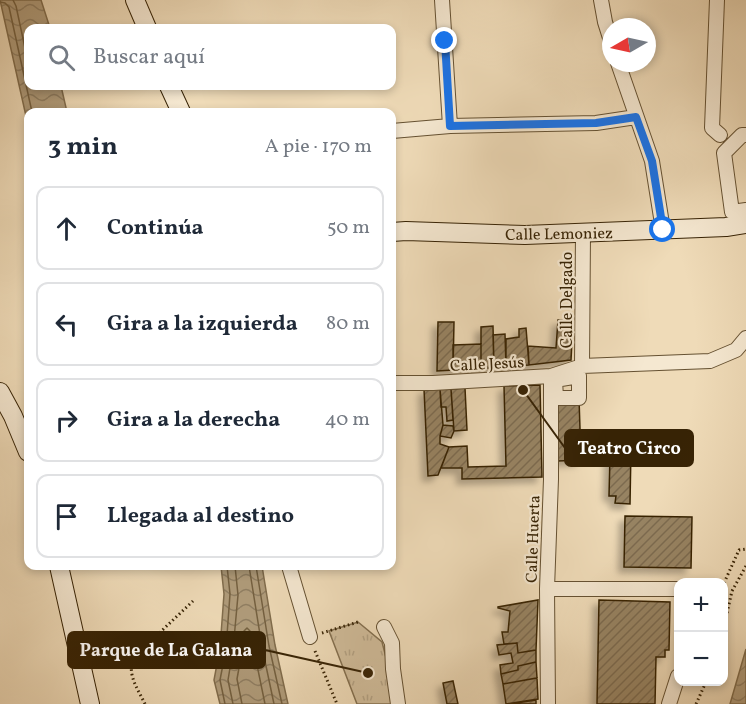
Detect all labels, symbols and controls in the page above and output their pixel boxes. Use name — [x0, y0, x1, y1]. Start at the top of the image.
north arrow — [602, 18, 656, 72]
search box — [24, 24, 396, 90]
route end — [431, 27, 457, 53]
icon: search — [45, 41, 78, 74]
text: Buscar aquí — [93, 42, 205, 73]
text: 3 min — [48, 129, 118, 165]
text: A pie · 170 m — [265, 133, 372, 161]
icon: ahead — [50, 212, 83, 245]
text: Continúa — [107, 213, 204, 244]
text: 50 m — [327, 214, 370, 242]
route start — [649, 216, 675, 242]
street label: Calle Lemoniez — [505, 223, 613, 247]
street label: Calle Delgado — [557, 252, 579, 348]
icon: left — [50, 308, 83, 341]
text: Gira a la izquierda — [107, 309, 298, 340]
text: 80 m — [326, 310, 370, 338]
street label: Calle Jesús — [449, 352, 525, 378]
icon: right — [50, 404, 83, 437]
text: Gira a la derecha — [107, 405, 280, 436]
text: 40 m — [325, 406, 370, 434]
callout: Teatro Circo — [565, 430, 693, 466]
text: Teatro Circo — [577, 437, 681, 462]
street label: Calle Huerta — [521, 495, 547, 583]
icon: arrive — [50, 500, 83, 533]
text: Llegada al destino — [107, 501, 294, 532]
map controls — [674, 578, 728, 686]
button: + — [674, 578, 728, 632]
callout: Parque de La Galana — [68, 632, 265, 668]
button: − — [674, 632, 728, 686]
text: Parque de La Galana — [80, 639, 253, 664]

